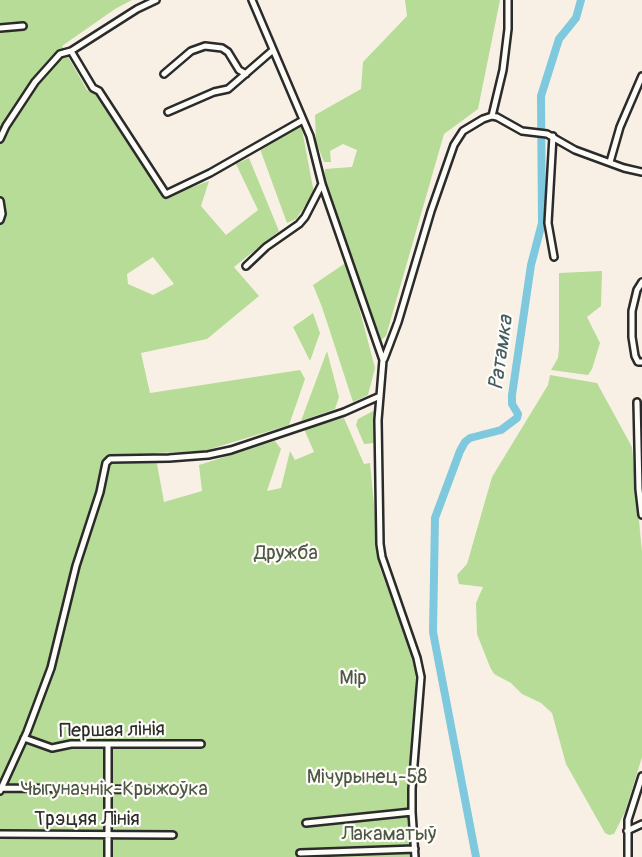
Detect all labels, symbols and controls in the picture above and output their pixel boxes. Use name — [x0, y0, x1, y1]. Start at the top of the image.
water label: Ратамка — [484, 314, 520, 392]
park label: Дружба — [254, 542, 318, 566]
park label: Мір — [339, 667, 367, 691]
street label: Першая лінія — [59, 718, 165, 744]
park label: Мічурынец-58 — [307, 766, 427, 790]
park label: Чыгуначнік-Крыжоўка — [20, 778, 208, 802]
street label: Трэцяя Лінія — [34, 808, 140, 832]
park label: Лакаматыў — [342, 823, 436, 847]

